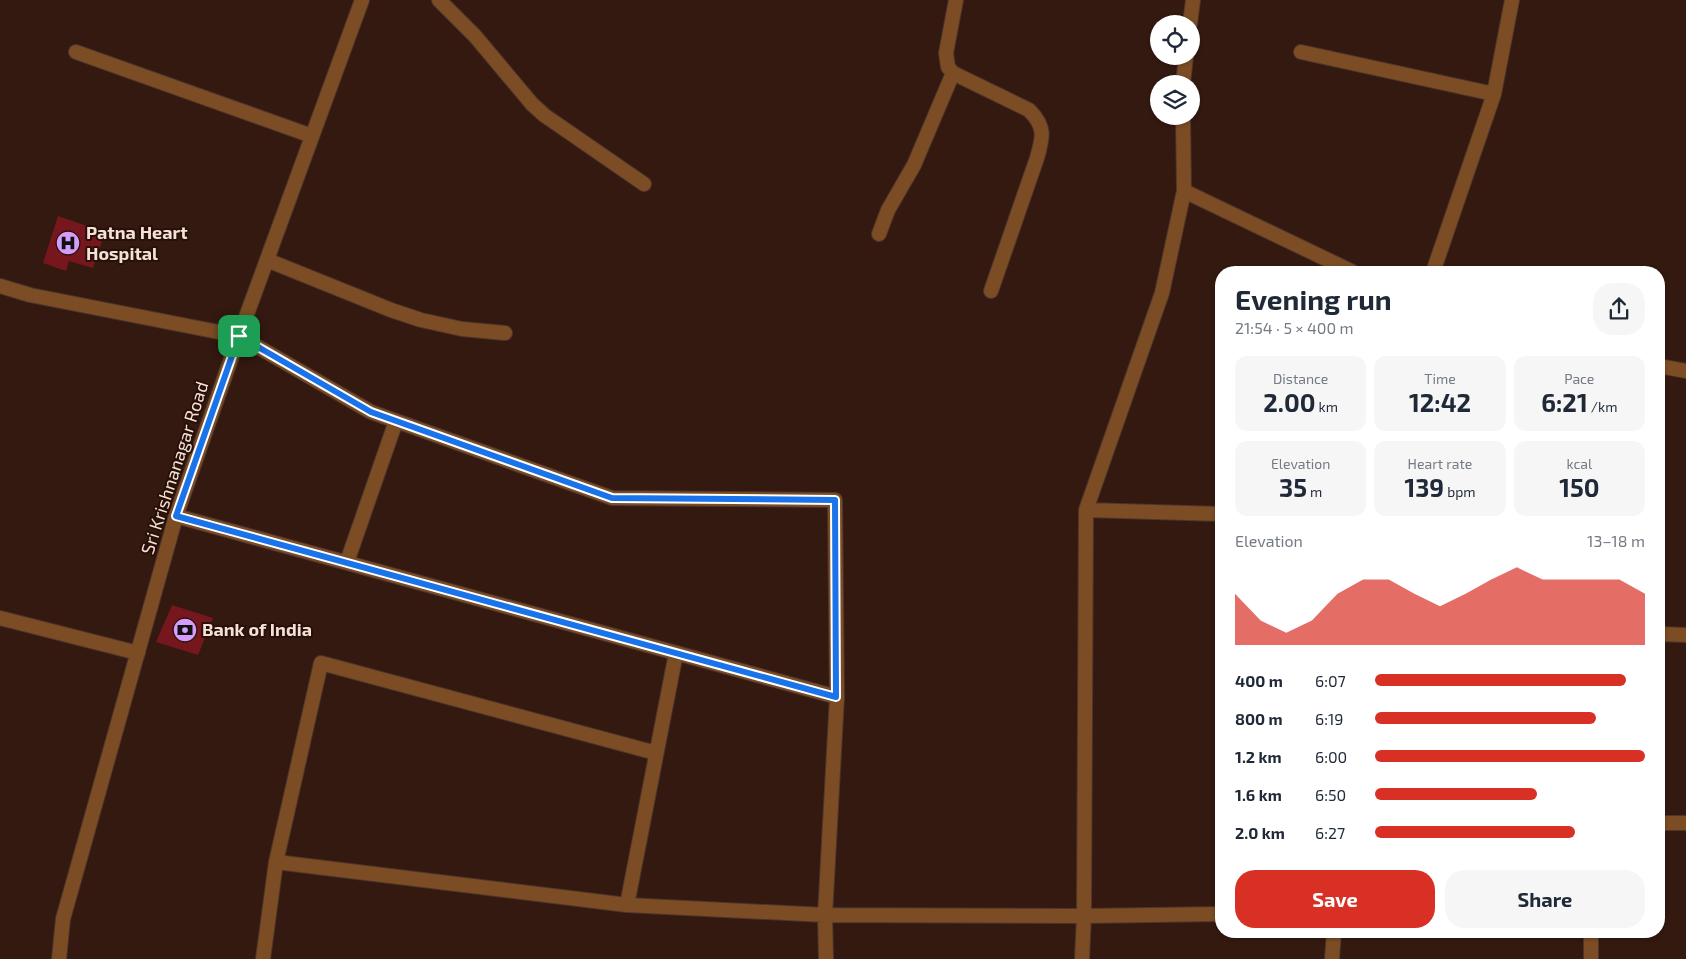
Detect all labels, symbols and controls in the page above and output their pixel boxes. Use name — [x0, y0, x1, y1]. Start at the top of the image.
map controls — [1150, 15, 1200, 125]
button: locate — [1150, 15, 1200, 65]
button: layers — [1150, 75, 1200, 125]
place label: Patna Heart Hospital — [86, 221, 188, 264]
hospital icon: Patna Heart Hospital — [55, 230, 81, 256]
text: Evening run — [1235, 282, 1392, 316]
button: share — [1593, 283, 1645, 335]
pin — [218, 315, 260, 357]
text: 21:54 · 5 × 400 m — [1235, 318, 1354, 337]
icon: arrive — [225, 322, 253, 350]
text: Distance — [1273, 370, 1328, 387]
text: Time — [1424, 370, 1456, 387]
text: Pace — [1564, 370, 1594, 387]
street label: Sri Krishnanagar Road — [136, 378, 212, 557]
text: 2.00 — [1263, 387, 1316, 417]
text: 12:42 — [1409, 387, 1471, 417]
text: 6:21 — [1541, 387, 1588, 417]
text: km — [1316, 398, 1338, 415]
text: /km — [1588, 398, 1617, 415]
text: Elevation — [1271, 455, 1330, 472]
text: Heart rate — [1408, 455, 1472, 472]
text: kcal — [1567, 455, 1592, 472]
text: 35 — [1279, 472, 1307, 502]
text: 139 — [1404, 472, 1444, 502]
text: 150 — [1559, 472, 1600, 502]
text: m — [1307, 483, 1322, 500]
text: bpm — [1444, 483, 1476, 500]
text: Elevation — [1235, 531, 1303, 550]
text: 13–18 m — [1587, 531, 1645, 550]
bank icon: Bank of India — [172, 617, 198, 643]
place label: Bank of India — [202, 618, 312, 640]
text: 400 m — [1235, 671, 1283, 690]
text: 6:07 — [1315, 671, 1346, 690]
text: 800 m — [1235, 709, 1283, 728]
text: 6:19 — [1315, 709, 1343, 728]
text: 1.2 km — [1235, 747, 1282, 766]
text: 6:00 — [1315, 747, 1347, 766]
text: 1.6 km — [1235, 785, 1282, 804]
text: 6:50 — [1315, 785, 1346, 804]
text: 2.0 km — [1235, 823, 1285, 842]
text: 6:27 — [1315, 823, 1345, 842]
button: Save — [1235, 870, 1435, 928]
button: Share — [1445, 870, 1645, 928]

